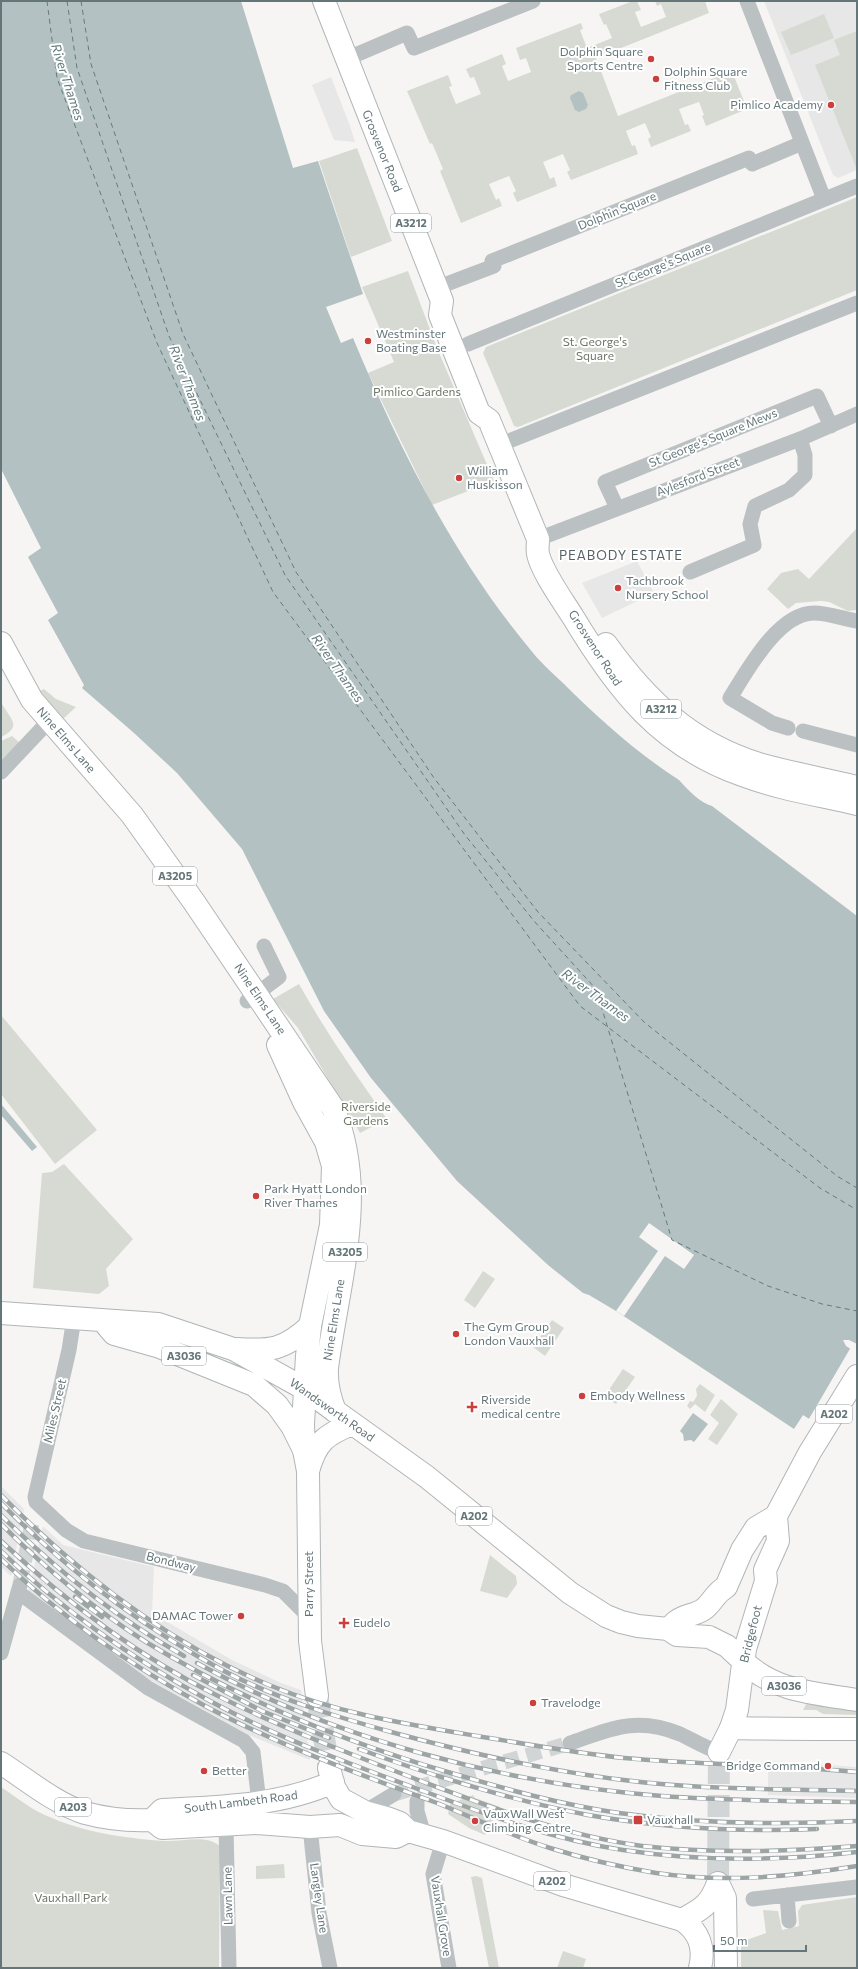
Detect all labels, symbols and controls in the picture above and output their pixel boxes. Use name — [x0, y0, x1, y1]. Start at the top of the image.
water label: River Thames — [48, 42, 88, 123]
place label: Dolphin Square Sports Centre — [560, 44, 643, 72]
marker: Dolphin Square Sports Centre — [646, 54, 656, 64]
place label: Dolphin Square Fitness Club — [664, 64, 747, 92]
marker: Dolphin Square Fitness Club — [651, 74, 661, 84]
place label: Pimlico Academy — [730, 97, 823, 111]
marker: Pimlico Academy — [826, 100, 836, 110]
street label: Grosvenor Road — [360, 108, 406, 194]
street label: Dolphin Square — [575, 188, 658, 232]
road number: A3212 — [391, 214, 431, 232]
street label: St George's Square — [613, 238, 713, 290]
place label: Westminster Boating Base — [376, 326, 447, 354]
park label: St. George's Square — [563, 334, 627, 362]
marker: Westminster Boating Base — [363, 336, 373, 346]
water label: River Thames — [166, 343, 210, 423]
park label: Pimlico Gardens — [373, 384, 461, 398]
street label: St George's Square Mews — [646, 405, 779, 469]
street label: Aylesford Street — [654, 454, 741, 498]
place label: William Huskisson — [467, 463, 523, 491]
marker: William Huskisson — [454, 473, 464, 483]
district label: PEABODY ESTATE — [559, 547, 683, 563]
place label: Tachbrook Nursery School — [626, 573, 709, 601]
marker: Tachbrook Nursery School — [613, 583, 623, 593]
street label: Grosvenor Road — [566, 607, 625, 688]
water label: River Thames — [309, 631, 367, 705]
road number: A3212 — [641, 700, 681, 718]
street label: Nine Elms Lane — [34, 704, 99, 775]
road number: A3205 — [153, 867, 197, 885]
street label: Nine Elms Lane — [232, 960, 290, 1037]
water label: River Thames — [559, 965, 633, 1025]
park label: Riverside Gardens — [341, 1099, 391, 1127]
place label: Park Hyatt London River Thames — [264, 1181, 367, 1209]
marker: Park Hyatt London River Thames — [251, 1191, 261, 1201]
road number: A3205 — [323, 1243, 367, 1261]
street label: Nine Elms Lane — [320, 1278, 346, 1362]
place label: The Gym Group London Vauxhall — [464, 1319, 554, 1347]
marker: The Gym Group London Vauxhall — [451, 1329, 461, 1339]
road number: A3036 — [162, 1347, 206, 1365]
street label: Wandsworth Road — [287, 1375, 378, 1444]
street label: Miles Street — [40, 1377, 68, 1444]
place label: Embody Wellness — [590, 1388, 685, 1402]
marker: Embody Wellness — [577, 1391, 587, 1401]
place label: Riverside medical centre — [481, 1392, 560, 1420]
marker: Riverside medical centre — [466, 1401, 478, 1413]
road number: A202 — [816, 1405, 852, 1423]
road number: A202 — [456, 1507, 492, 1525]
street label: Bondway — [145, 1548, 197, 1574]
street label: Parry Street — [301, 1551, 315, 1617]
street label: Bridgefoot — [736, 1603, 764, 1664]
place label: DAMAC Tower — [152, 1608, 233, 1622]
marker: DAMAC Tower — [236, 1611, 246, 1621]
place label: Eudelo — [353, 1615, 390, 1629]
marker: Eudelo — [338, 1617, 350, 1629]
road number: A3036 — [762, 1677, 806, 1695]
place label: Travelodge — [541, 1695, 601, 1709]
marker: Travelodge — [528, 1698, 538, 1708]
place label: Bridge Command — [726, 1758, 820, 1772]
marker: Bridge Command — [823, 1761, 833, 1771]
place label: Better — [212, 1763, 247, 1777]
marker: Better — [199, 1766, 209, 1776]
street label: South Lambeth Road — [183, 1787, 298, 1815]
road number: A203 — [55, 1798, 91, 1816]
place label: VauxWall West Climbing Centre — [483, 1806, 571, 1834]
place label: Vauxhall — [647, 1812, 693, 1826]
marker: Vauxhall — [632, 1814, 644, 1826]
marker: VauxWall West Climbing Centre — [470, 1816, 480, 1826]
street label: Langley Lane — [308, 1862, 332, 1934]
street label: Lawn Lane — [219, 1867, 235, 1925]
road number: A202 — [534, 1872, 570, 1890]
street label: Vauxhall Grove — [429, 1875, 455, 1957]
park label: Vauxhall Park — [34, 1890, 108, 1904]
scale bar — [714, 1927, 806, 1953]
text: 50 m — [720, 1933, 748, 1947]

